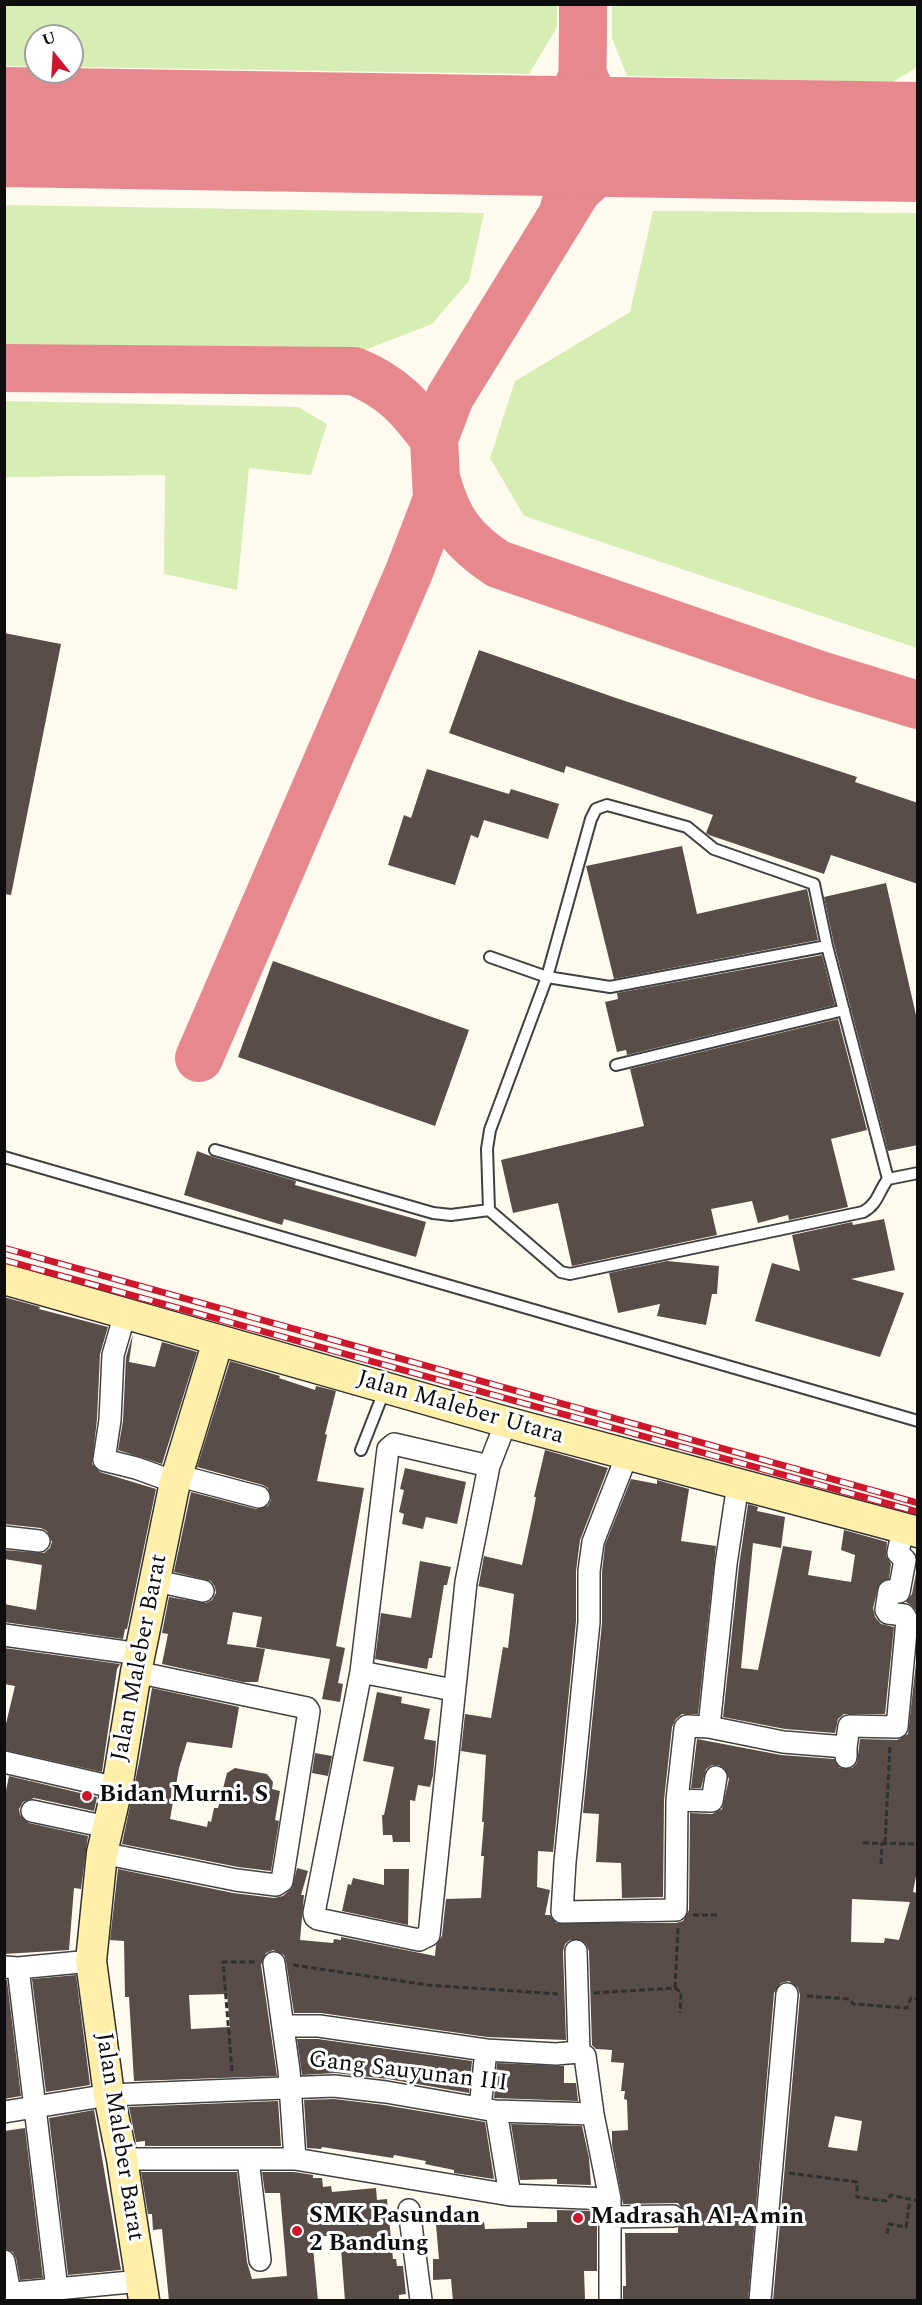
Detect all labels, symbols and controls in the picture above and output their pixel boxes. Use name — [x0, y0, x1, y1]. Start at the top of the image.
north arrow — [24, 24, 84, 84]
text: U — [39, 25, 59, 52]
street label: Jalan Maleber Utara — [353, 1366, 567, 1452]
street label: Jalan Maleber Barat — [107, 1552, 175, 1764]
place label: Bidan Murni. S — [99, 1782, 268, 1810]
marker: Bidan Murni. S — [80, 1789, 94, 1803]
street label: Jalan Maleber Barat — [87, 2031, 149, 2243]
street label: Gang Sauyunan III — [307, 2047, 509, 2099]
place label: SMK Pasundan 2 Bandung — [309, 2203, 480, 2259]
place label: Madrasah Al-Amin — [590, 2204, 804, 2232]
marker: Madrasah Al-Amin — [571, 2211, 585, 2225]
marker: SMK Pasundan 2 Bandung — [290, 2224, 304, 2238]

